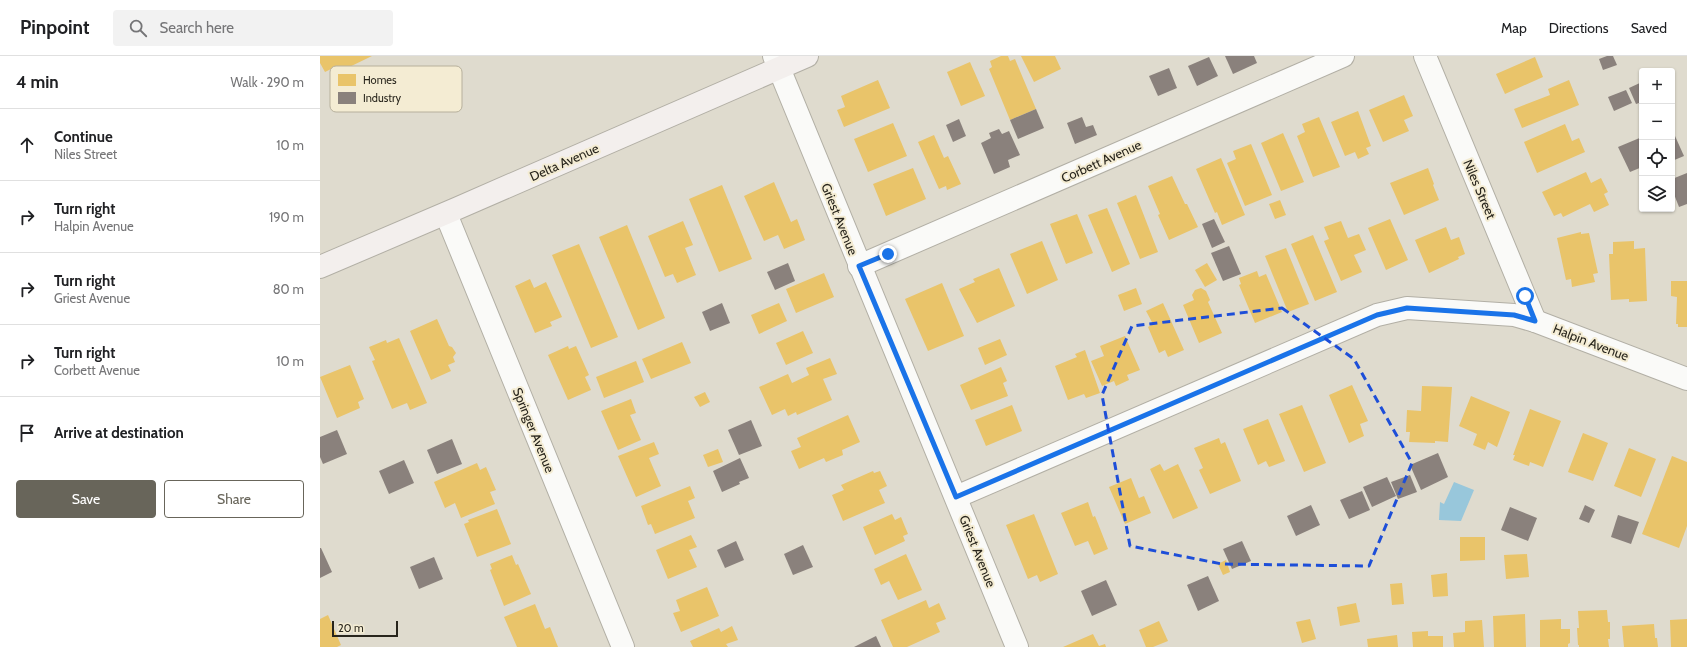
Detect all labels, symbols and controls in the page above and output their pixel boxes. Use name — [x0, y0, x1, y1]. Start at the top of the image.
search box — [113, 10, 393, 46]
text: Pinpoint — [20, 16, 89, 39]
icon: search — [127, 17, 149, 39]
text: Search here — [159, 19, 234, 37]
text: Map — [1501, 19, 1527, 37]
text: Directions — [1549, 19, 1609, 37]
text: Saved — [1631, 19, 1667, 37]
legend — [330, 66, 462, 112]
map controls — [1639, 68, 1675, 212]
button: + — [1639, 68, 1675, 104]
text: 4 min — [16, 72, 59, 92]
text: Homes — [363, 73, 397, 87]
text: Walk · 290 m — [231, 74, 304, 90]
text: Industry — [363, 91, 401, 105]
button: − — [1639, 104, 1675, 140]
text: Continue — [54, 128, 113, 146]
icon: ahead — [16, 134, 38, 156]
street label: Corbett Avenue — [1059, 136, 1144, 186]
text: 10 m — [276, 137, 304, 153]
street label: Delta Avenue — [527, 140, 601, 184]
button: locate — [1639, 140, 1675, 176]
text: Niles Street — [54, 146, 117, 162]
street label: Niles Street — [1460, 157, 1500, 222]
button: layers — [1639, 176, 1675, 212]
street label: Griest Avenue — [818, 181, 862, 258]
text: Turn right — [54, 200, 115, 218]
icon: right — [16, 206, 38, 228]
text: 190 m — [269, 209, 304, 225]
text: Halpin Avenue — [54, 218, 134, 234]
route end — [879, 245, 897, 263]
text: Turn right — [54, 272, 115, 290]
icon: right — [16, 278, 38, 300]
text: 80 m — [273, 281, 304, 297]
route start — [1516, 287, 1534, 305]
text: Griest Avenue — [54, 290, 130, 306]
street label: Halpin Avenue — [1551, 320, 1631, 364]
text: Turn right — [54, 344, 115, 362]
icon: right — [16, 350, 38, 372]
text: 10 m — [276, 353, 304, 369]
text: Corbett Avenue — [54, 362, 140, 378]
street label: Springer Avenue — [510, 385, 558, 475]
icon: arrive — [16, 422, 38, 444]
text: Arrive at destination — [54, 424, 184, 442]
button: Save — [16, 480, 156, 518]
button: Share — [164, 480, 304, 518]
street label: Griest Avenue — [956, 513, 1000, 590]
scale bar — [332, 619, 398, 638]
text: 20 m — [338, 621, 364, 635]

